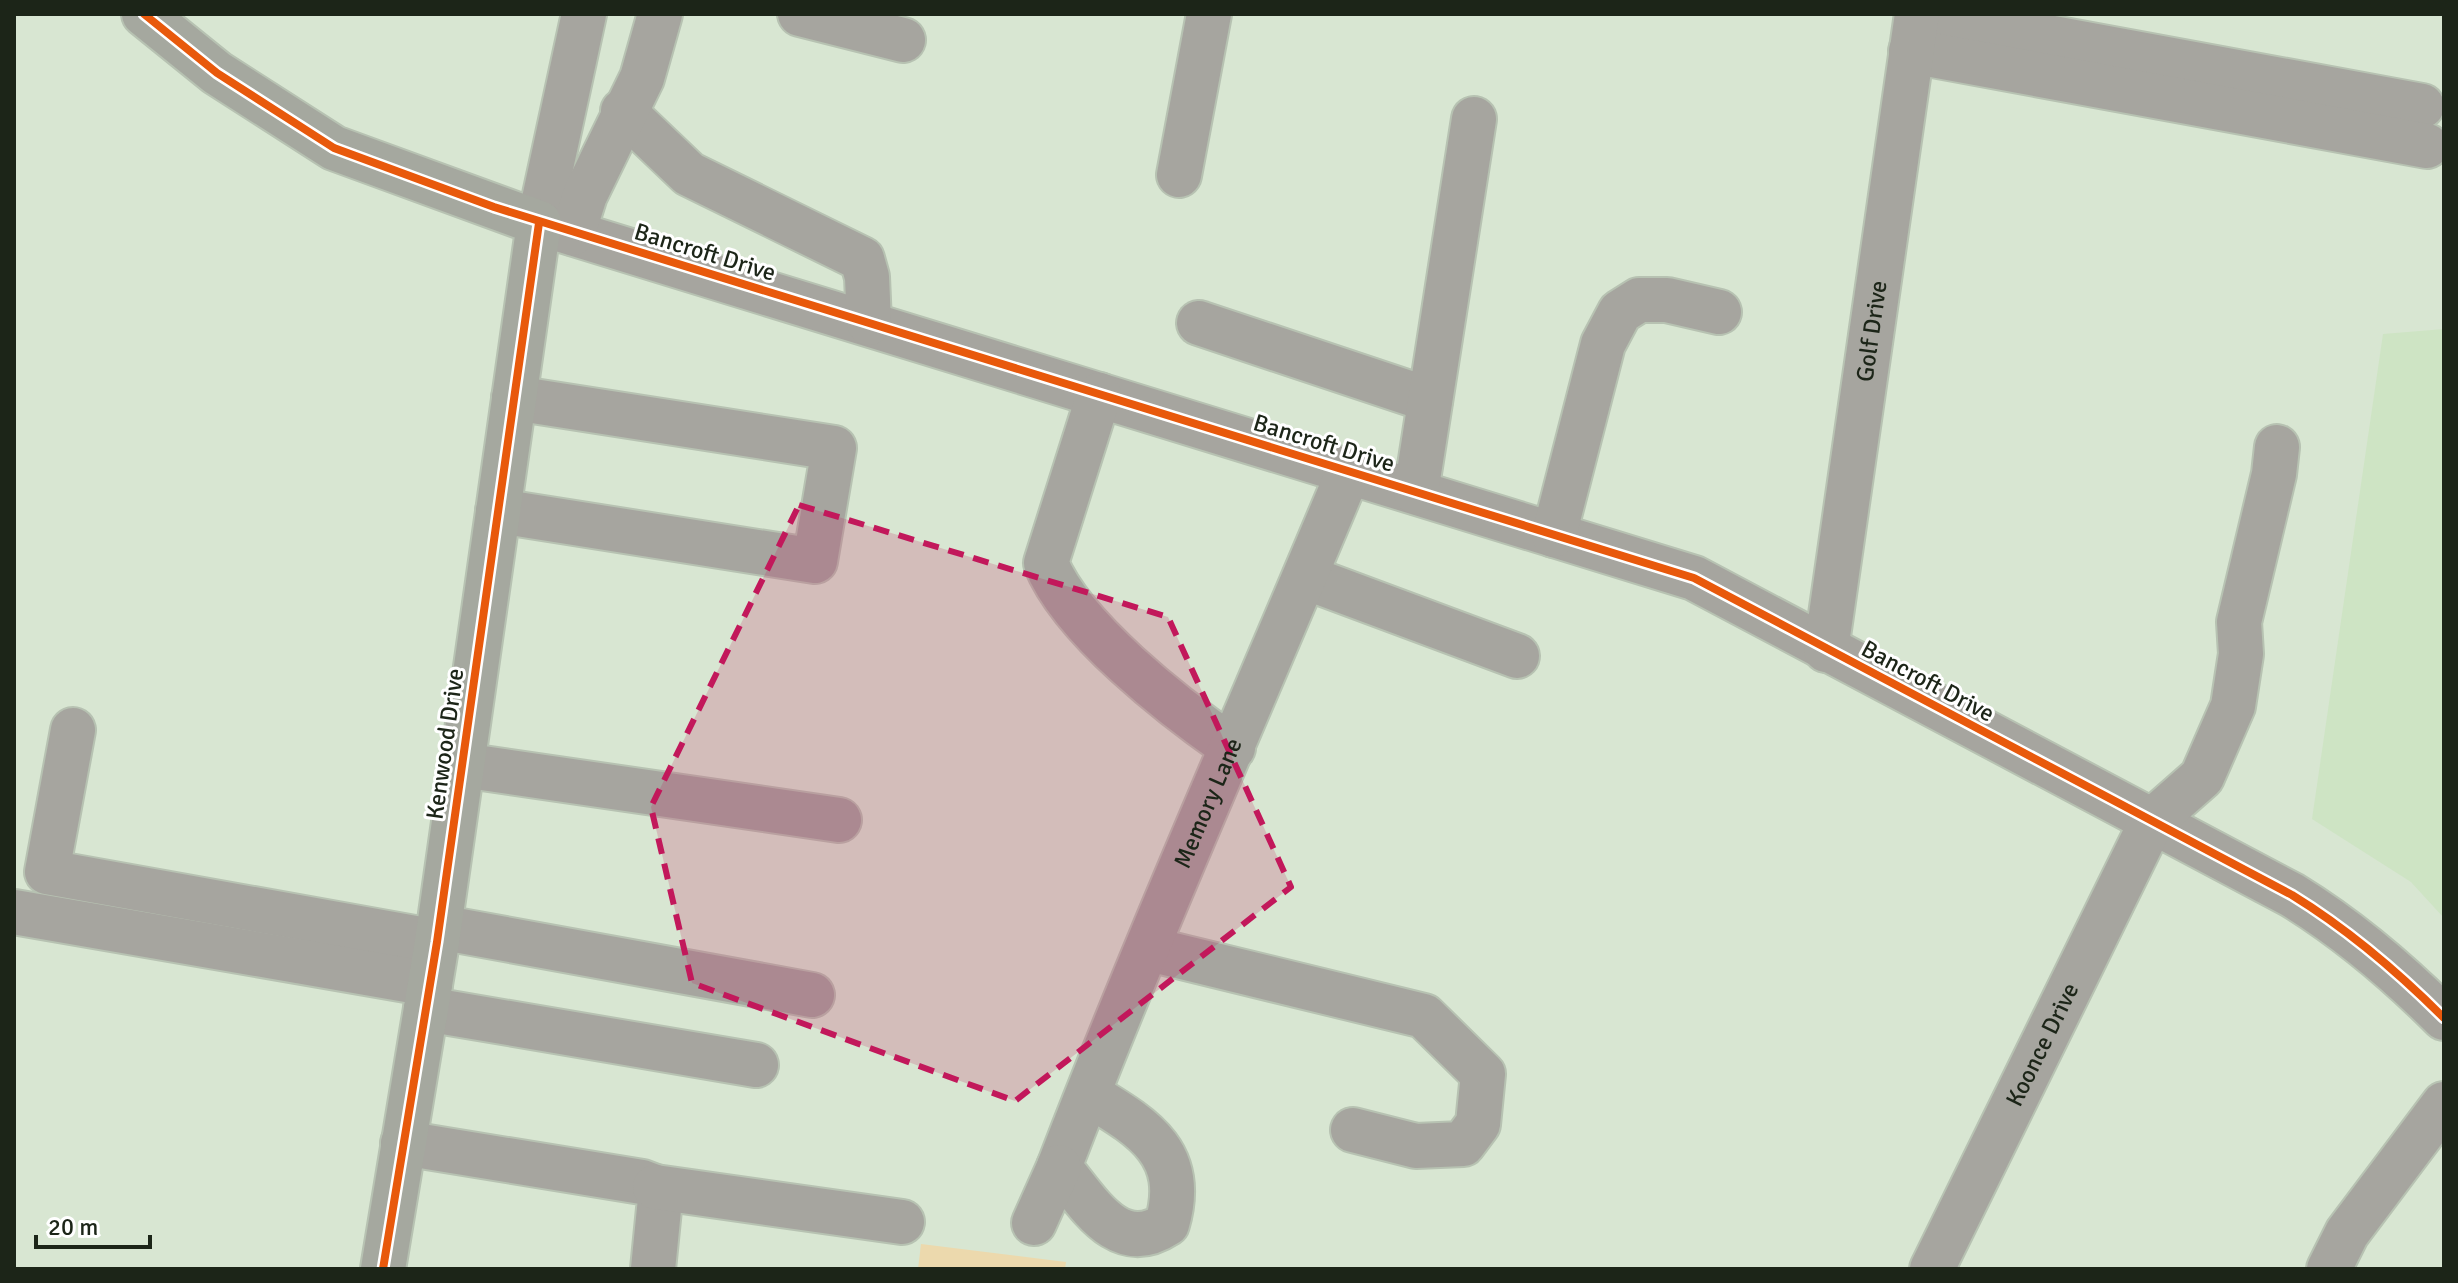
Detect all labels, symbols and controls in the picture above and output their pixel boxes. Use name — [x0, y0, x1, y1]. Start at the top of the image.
street label: Bancroft Drive — [631, 216, 779, 288]
street label: Golf Drive — [1850, 279, 1894, 384]
street label: Bancroft Drive — [1250, 407, 1398, 479]
street label: Bancroft Drive — [1856, 633, 2000, 729]
street label: Kenwood Drive — [420, 666, 470, 822]
street label: Memory Lane — [1167, 734, 1249, 873]
street label: Koonce Drive — [1999, 978, 2085, 1111]
scale bar — [36, 1199, 150, 1249]
text: 20 m — [48, 1212, 98, 1242]

